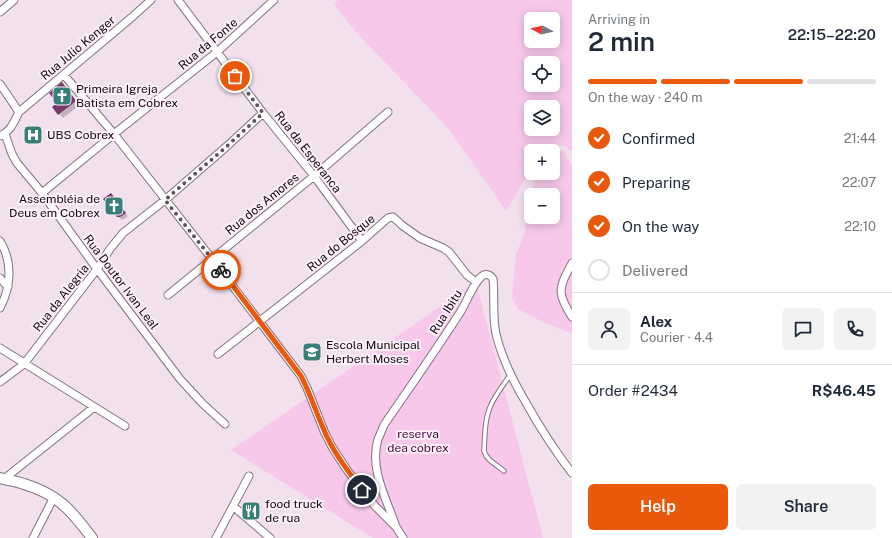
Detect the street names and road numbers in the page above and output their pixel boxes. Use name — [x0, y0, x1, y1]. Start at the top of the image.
street label: Rua Julio Kenger — [38, 13, 118, 83]
street label: Rua da Fonte — [176, 15, 241, 73]
street label: Rua da Esperanca — [272, 108, 344, 196]
street label: Rua dos Amores — [222, 170, 302, 238]
street label: Rua do Bosque — [304, 211, 378, 275]
street label: Rua Doutor Ivan Leal — [81, 232, 161, 332]
street label: Rua da Alegria — [30, 262, 92, 334]
street label: Rua Ibitu — [427, 287, 465, 337]

